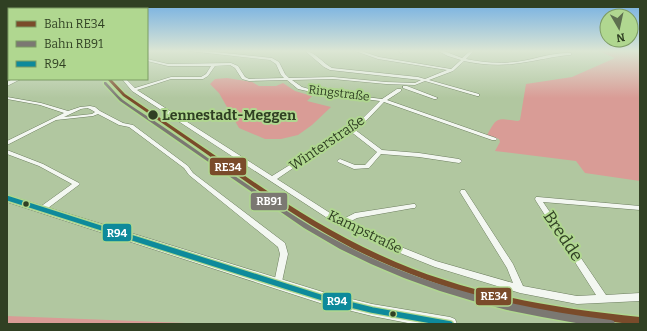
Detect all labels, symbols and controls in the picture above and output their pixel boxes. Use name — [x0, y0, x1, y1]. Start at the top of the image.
legend — [8, 8, 148, 80]
north arrow — [599, 8, 639, 48]
text: Bahn RE34 — [44, 17, 105, 31]
text: N — [615, 30, 626, 45]
text: Bahn RB91 — [44, 37, 103, 51]
text: R94 — [44, 57, 66, 71]
street label: Ringstraße — [308, 82, 370, 104]
place label: Lennestadt-Meggen — [162, 107, 296, 124]
marker: Lennestadt-Meggen — [146, 108, 160, 122]
street label: Winterstraße — [286, 112, 368, 174]
line badge: RE34 — [209, 157, 247, 176]
text: RE34 — [214, 161, 242, 174]
line badge: RB91 — [250, 192, 288, 211]
text: RB91 — [256, 195, 282, 208]
unlabelled marker — [21, 199, 31, 209]
street label: Kampstraße — [325, 207, 405, 257]
street label: Bredde — [538, 207, 588, 265]
line badge: R94 — [102, 223, 132, 242]
text: R94 — [107, 227, 128, 240]
line badge: RE34 — [475, 287, 512, 306]
text: RE34 — [480, 290, 508, 303]
line badge: R94 — [322, 292, 352, 311]
text: R94 — [327, 295, 348, 308]
unlabelled marker — [388, 309, 398, 319]

